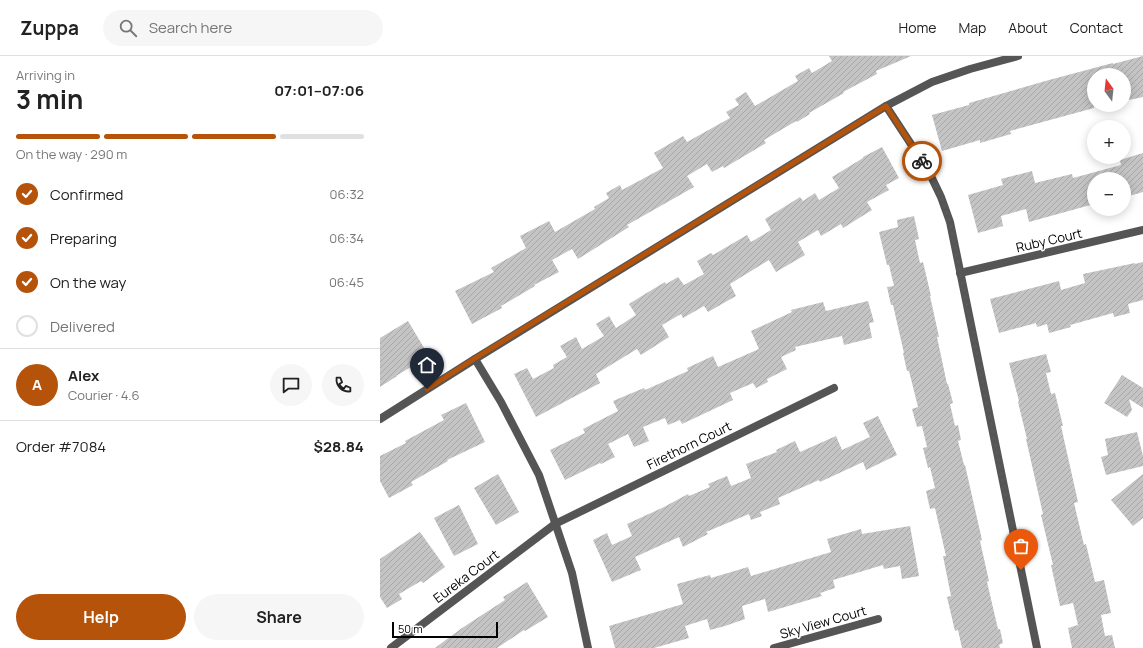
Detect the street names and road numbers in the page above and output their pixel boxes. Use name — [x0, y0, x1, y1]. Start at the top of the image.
street label: Ruby Court — [1014, 224, 1084, 256]
street label: Firethorn Court — [644, 417, 734, 473]
street label: Eureka Court — [429, 545, 503, 607]
street label: Sky View Court — [778, 601, 868, 643]

